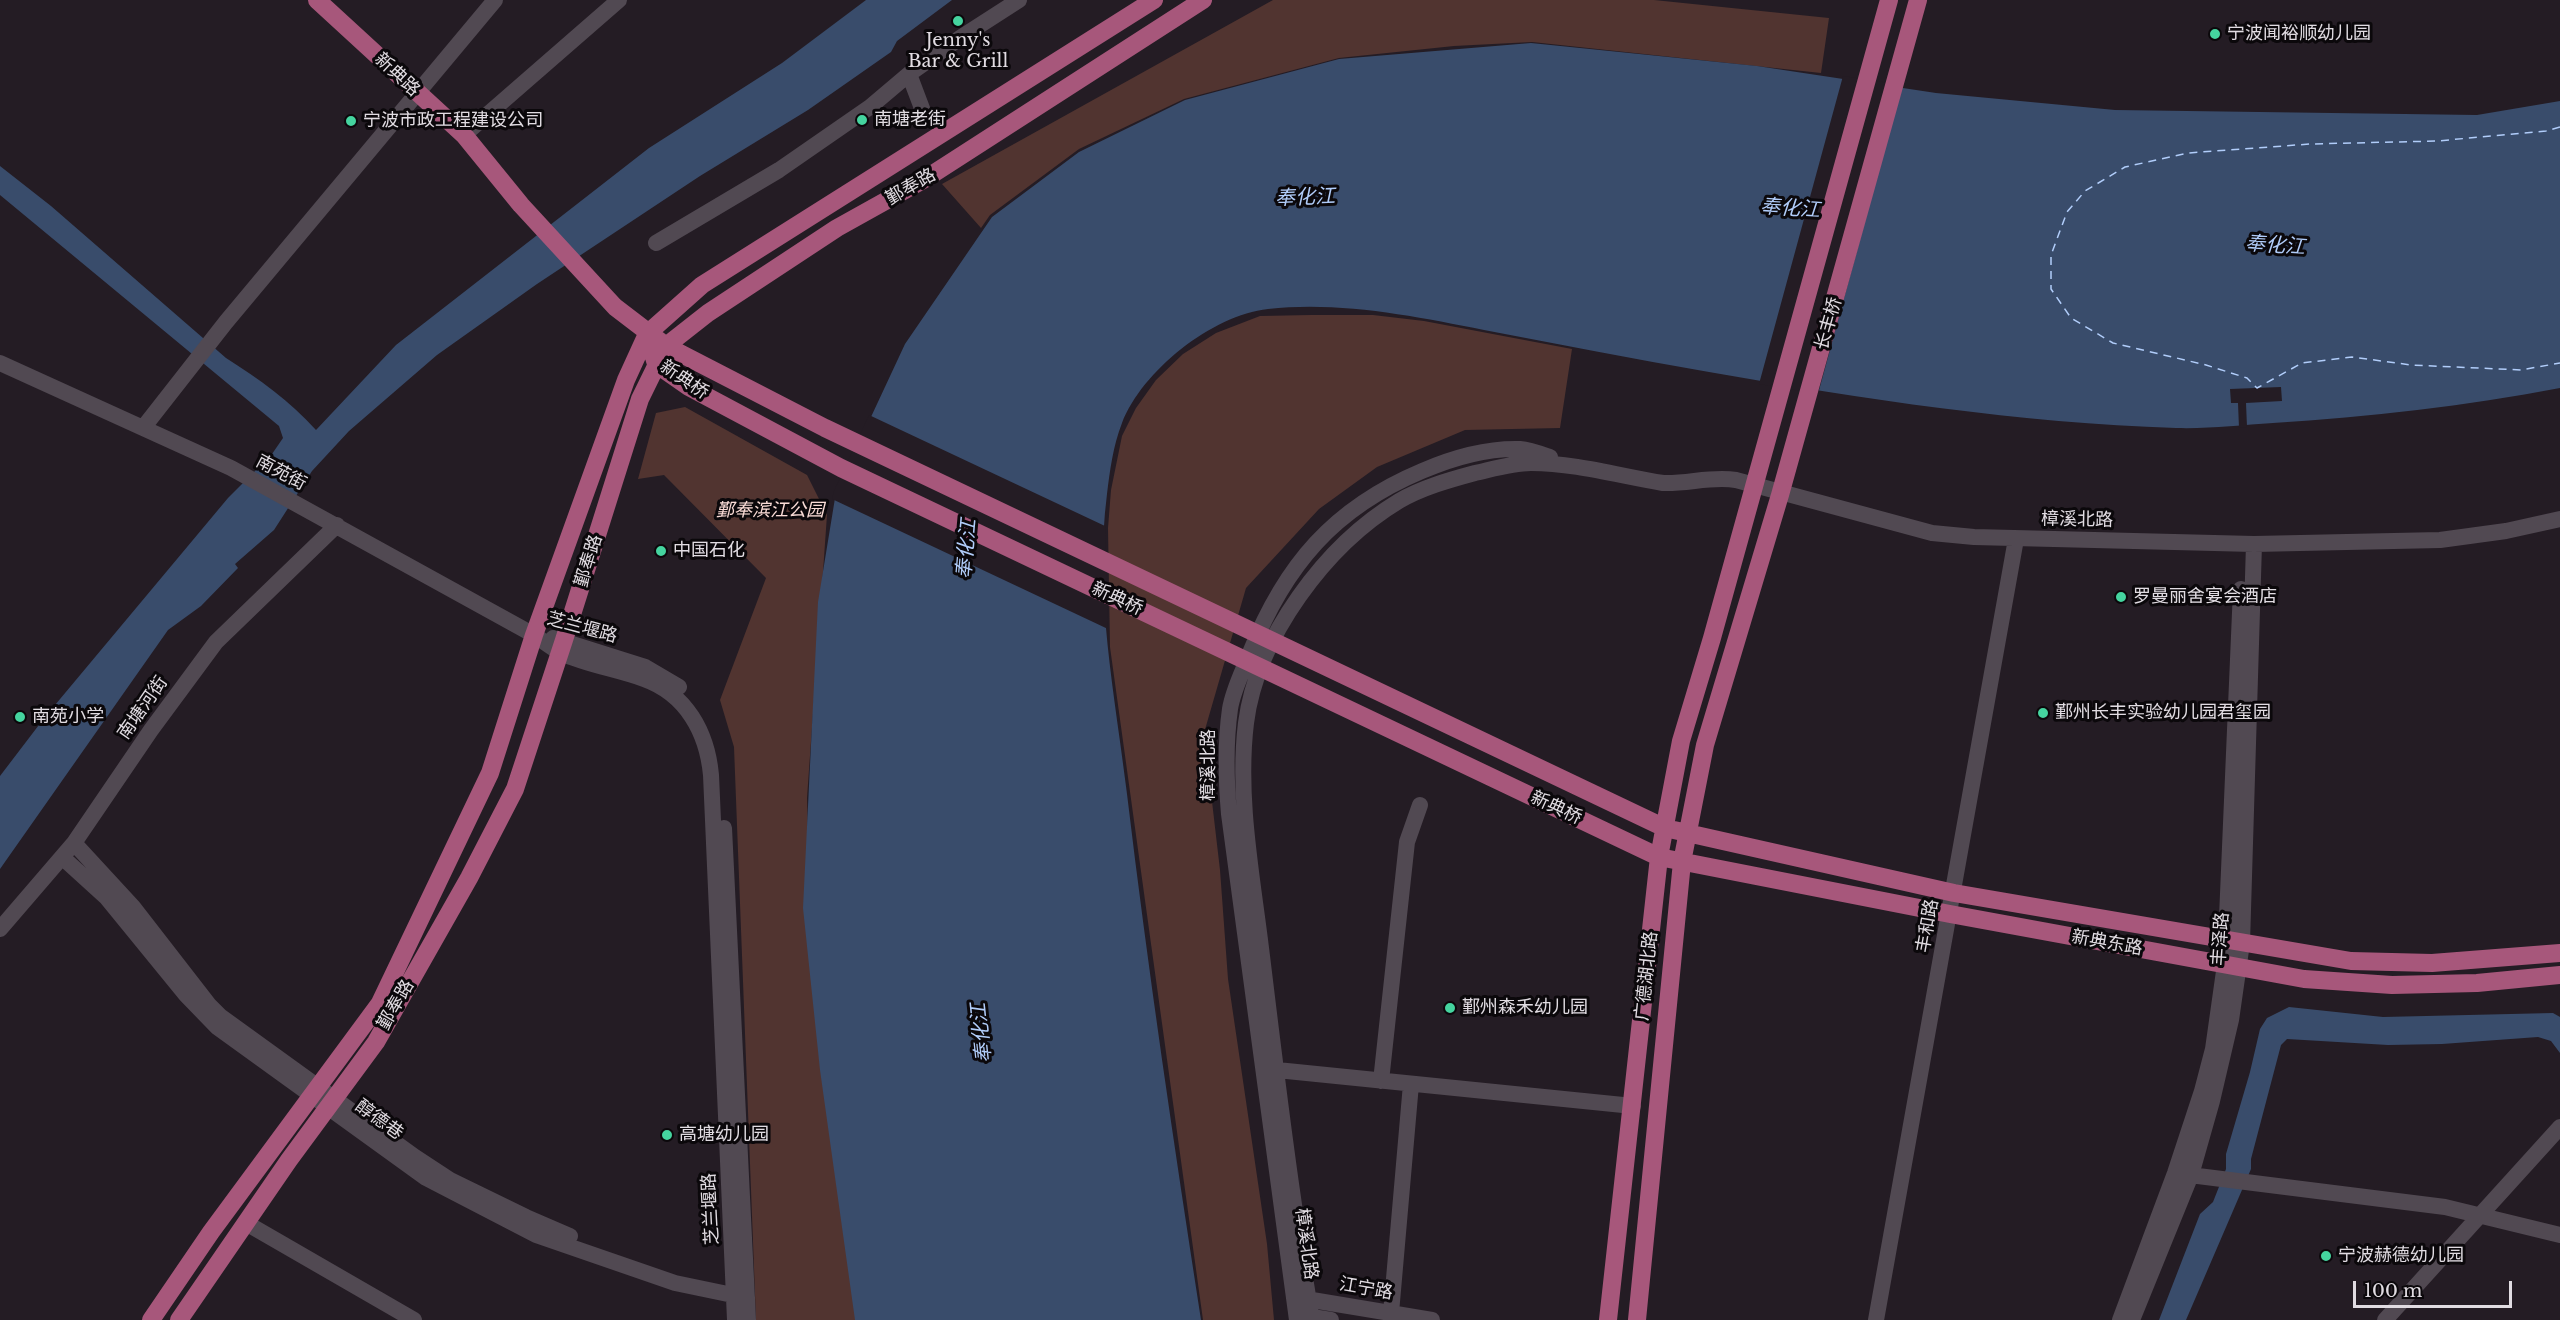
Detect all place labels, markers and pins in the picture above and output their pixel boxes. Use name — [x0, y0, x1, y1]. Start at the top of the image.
marker: Jenny's Bar & Grill — [951, 14, 965, 28]
place label: 宁波闻裕顺幼儿园 — [2227, 23, 2371, 45]
marker: 宁波闻裕顺幼儿园 — [2208, 27, 2222, 41]
place label: Jenny's Bar & Grill — [908, 30, 1008, 72]
place label: 南塘老街 — [874, 109, 946, 131]
place label: 宁波市政工程建设公司 — [363, 110, 543, 132]
marker: 南塘老街 — [855, 113, 869, 127]
marker: 宁波市政工程建设公司 — [344, 114, 358, 128]
place label: 中国石化 — [673, 540, 745, 562]
marker: 中国石化 — [654, 544, 668, 558]
place label: 罗曼丽舍宴会酒店 — [2133, 586, 2277, 608]
marker: 罗曼丽舍宴会酒店 — [2114, 590, 2128, 604]
place label: 鄞州长丰实验幼儿园君玺园 — [2055, 702, 2271, 724]
place label: 南苑小学 — [32, 706, 104, 728]
marker: 鄞州长丰实验幼儿园君玺园 — [2036, 706, 2050, 720]
marker: 南苑小学 — [13, 710, 27, 724]
place label: 鄞州森禾幼儿园 — [1462, 997, 1588, 1019]
marker: 鄞州森禾幼儿园 — [1443, 1001, 1457, 1015]
place label: 高塘幼儿园 — [679, 1124, 769, 1146]
marker: 高塘幼儿园 — [660, 1128, 674, 1142]
place label: 宁波赫德幼儿园 — [2338, 1245, 2464, 1267]
marker: 宁波赫德幼儿园 — [2319, 1249, 2333, 1263]

